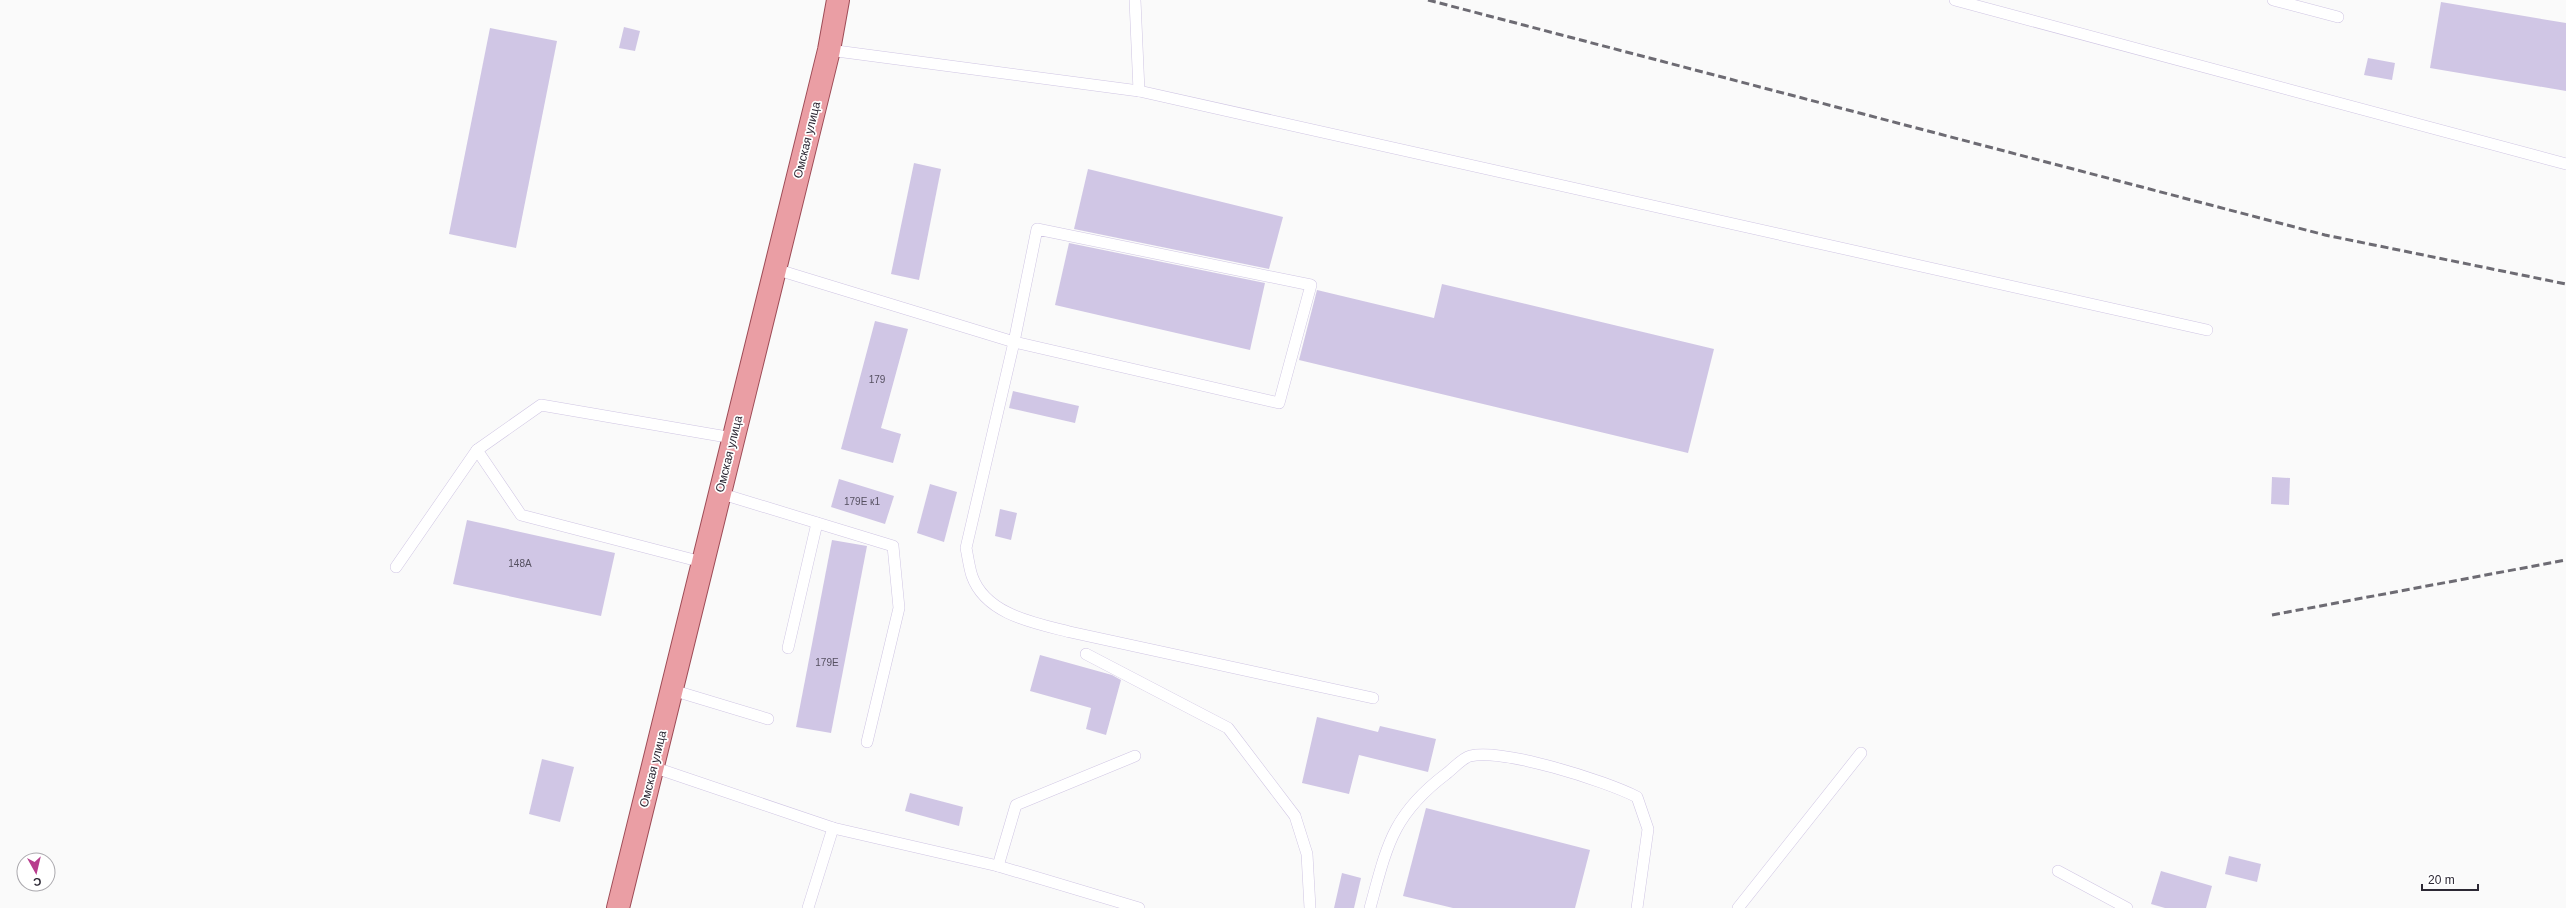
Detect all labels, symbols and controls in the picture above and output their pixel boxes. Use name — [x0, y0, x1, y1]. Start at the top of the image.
street label: Омская улица — [791, 100, 823, 180]
house number: 179 — [869, 374, 886, 385]
street label: Омская улица — [713, 414, 745, 494]
house number: 179Е к1 — [844, 496, 880, 507]
house number: 148А — [508, 558, 532, 569]
house number: 179Е — [815, 657, 839, 668]
street label: Омская улица — [637, 729, 669, 809]
north arrow — [16, 852, 56, 892]
scale bar — [2422, 866, 2478, 892]
text: 20 m — [2428, 873, 2455, 887]
text: С — [33, 875, 42, 888]

